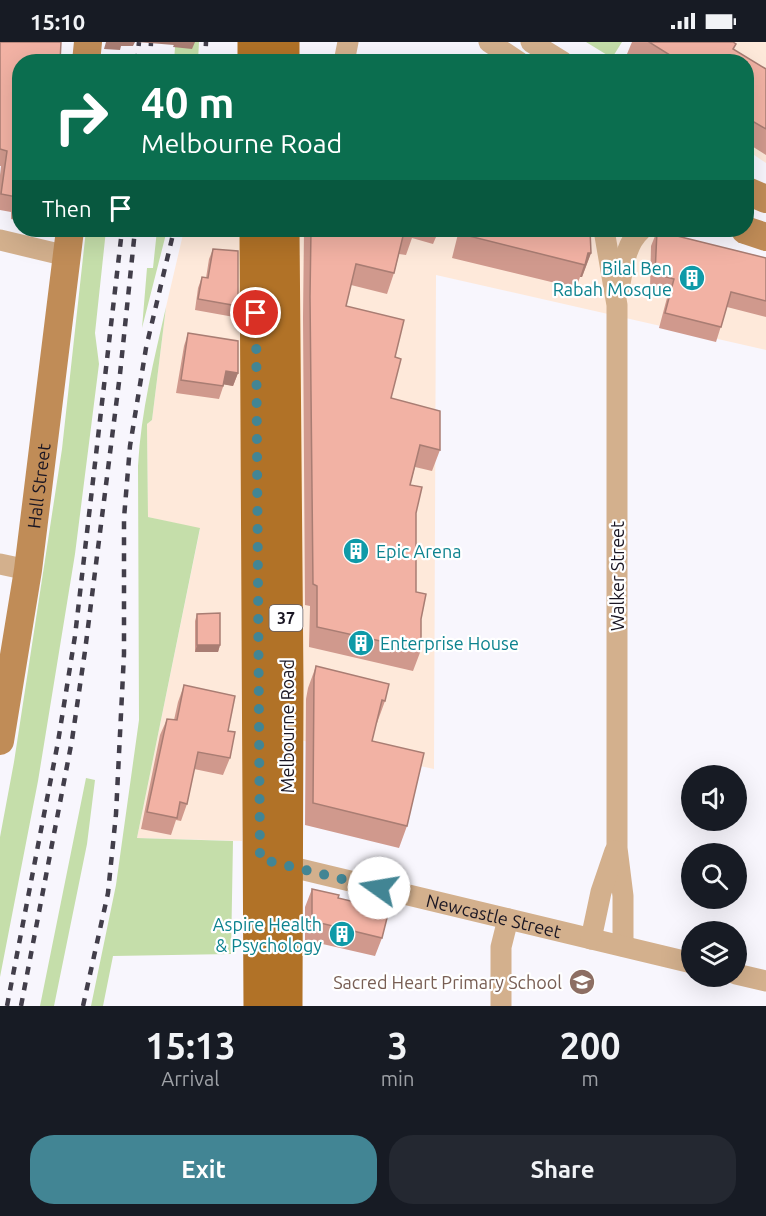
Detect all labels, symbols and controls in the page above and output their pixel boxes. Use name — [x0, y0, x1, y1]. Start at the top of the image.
text: 15:10 — [30, 9, 85, 34]
icon: right — [42, 78, 120, 156]
text: 40 m — [141, 79, 235, 126]
text: Melbourne Road — [141, 128, 342, 158]
icon: arrive — [104, 192, 137, 225]
text: Then — [42, 196, 92, 221]
place label: Bilal Ben Rabah Mosque — [553, 258, 672, 299]
building icon: Bilal Ben Rabah Mosque — [677, 263, 707, 293]
pin — [230, 287, 281, 338]
icon: arrive — [239, 296, 272, 329]
street label: Hall Street — [23, 442, 54, 530]
street label: Walker Street — [607, 521, 627, 631]
building icon: Epic Arena — [341, 536, 371, 566]
place label: Epic Arena — [376, 541, 461, 561]
road number: 37 — [270, 605, 302, 631]
building icon: Enterprise House — [346, 628, 376, 658]
place label: Enterprise House — [380, 633, 519, 653]
street label: Melbourne Road — [277, 659, 297, 793]
map controls — [681, 765, 747, 987]
button: sound — [681, 765, 747, 831]
button: search — [681, 843, 747, 909]
position arrow — [347, 856, 411, 920]
street label: Newcastle Street — [424, 890, 563, 941]
place label: Aspire Health & Psychology — [213, 914, 322, 955]
building icon: Aspire Health & Psychology — [327, 919, 357, 949]
button: layers — [681, 921, 747, 987]
school or university icon: Sacred Heart Primary School — [567, 967, 597, 997]
place label: Sacred Heart Primary School — [333, 972, 562, 992]
text: 15:13 — [145, 1025, 235, 1066]
text: 3 — [387, 1025, 408, 1066]
text: 200 — [560, 1025, 621, 1066]
text: Arrival — [161, 1067, 220, 1090]
text: min — [381, 1067, 414, 1090]
text: m — [582, 1067, 599, 1090]
button: Exit — [30, 1135, 377, 1204]
button: Share — [389, 1135, 736, 1204]

